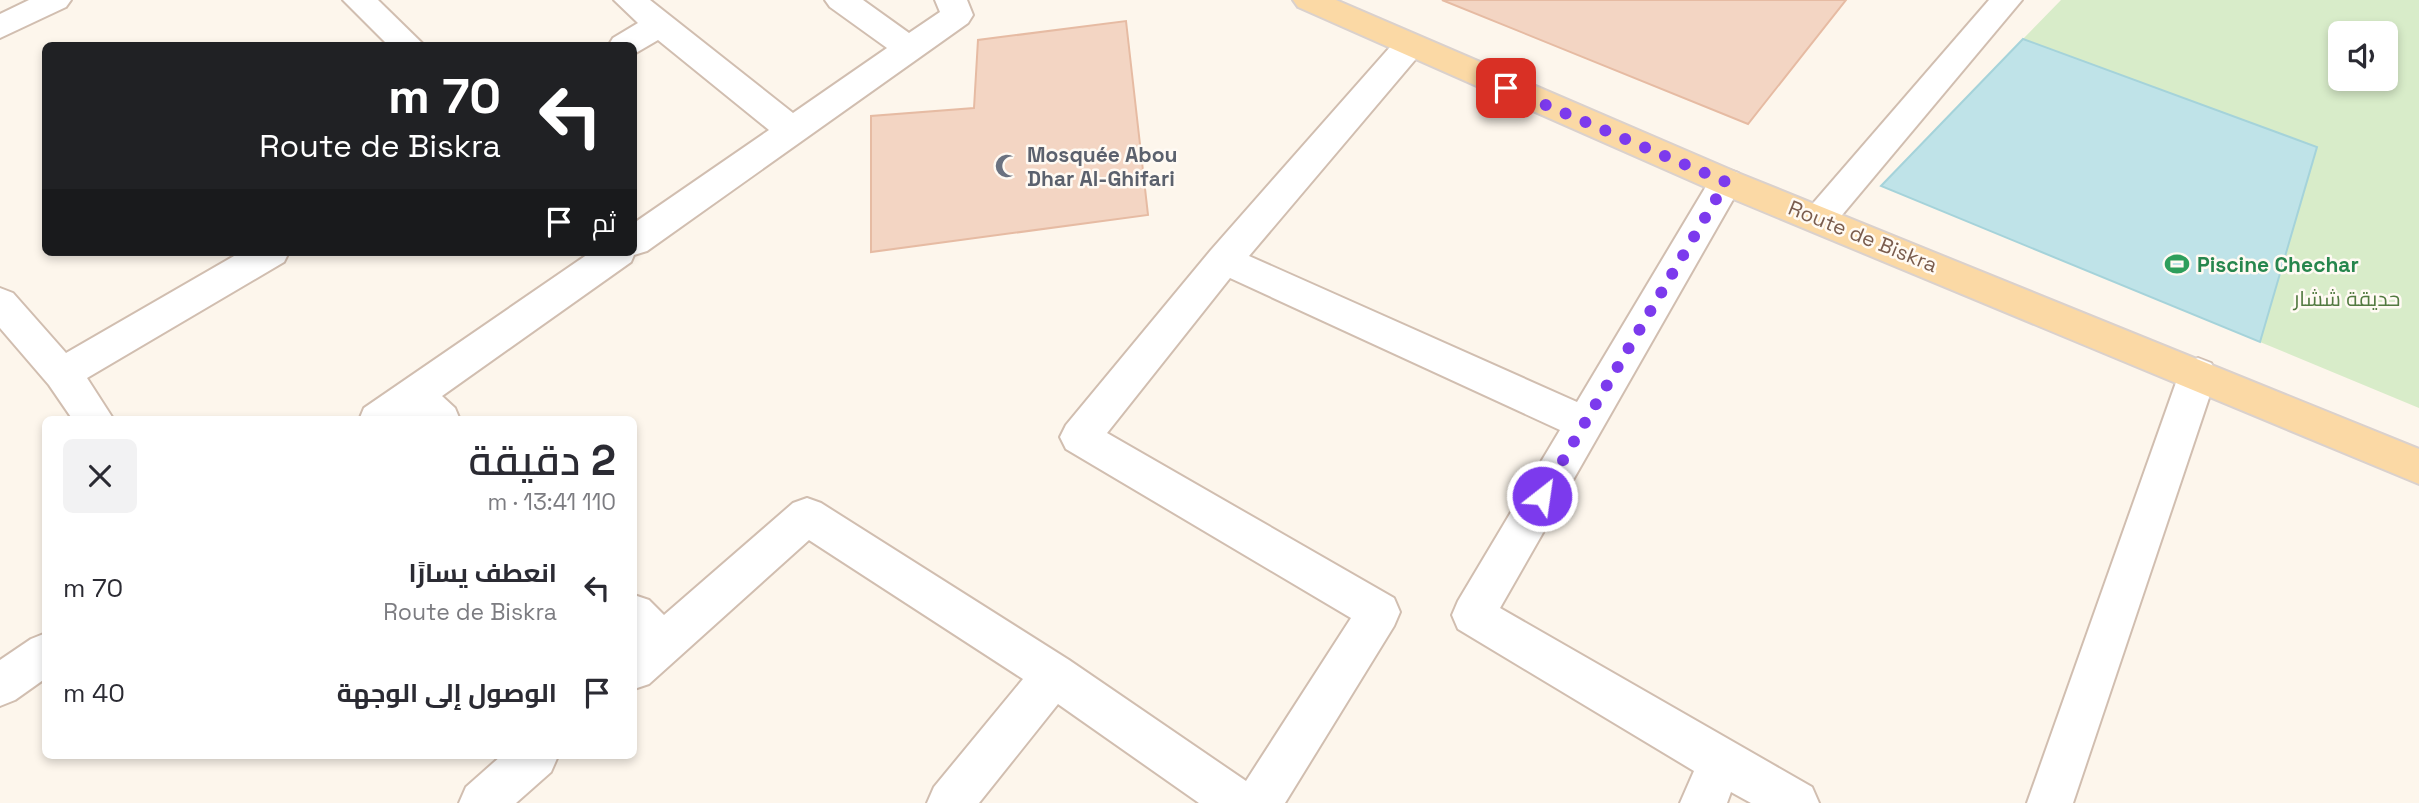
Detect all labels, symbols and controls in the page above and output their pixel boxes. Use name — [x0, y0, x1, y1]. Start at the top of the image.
map controls — [2328, 21, 2398, 91]
button: sound — [2328, 21, 2398, 91]
pin — [1476, 58, 1536, 118]
text: 70 m — [388, 65, 501, 127]
icon: arrive — [1487, 69, 1525, 107]
icon: left — [525, 70, 616, 161]
text: Route de Biskra — [259, 126, 501, 166]
place label: Mosquée Abou Dhar Al-Ghifari — [1027, 141, 1178, 192]
mosque icon: Mosquée Abou Dhar Al-Ghifari — [993, 152, 1021, 180]
street label: Route de Biskra — [1784, 194, 1942, 278]
icon: arrive — [540, 203, 578, 241]
text: ثم — [592, 206, 616, 240]
sports icon: Piscine Chechar — [2163, 250, 2191, 278]
place label: Piscine Chechar — [2197, 251, 2359, 278]
park label: حديقة ششار — [2293, 285, 2400, 312]
text: 2 دقيقة — [469, 434, 616, 487]
button: close — [63, 439, 137, 513]
position arrow — [1505, 459, 1579, 533]
text: 110 m · 13:41 — [487, 487, 616, 517]
text: انعطف يسارًا — [409, 556, 557, 590]
icon: left — [578, 569, 616, 607]
text: 70 m — [63, 571, 123, 605]
text: Route de Biskra — [383, 597, 557, 627]
icon: arrive — [578, 674, 616, 712]
text: 40 m — [63, 676, 125, 710]
text: الوصول إلى الوجهة — [337, 676, 557, 710]

